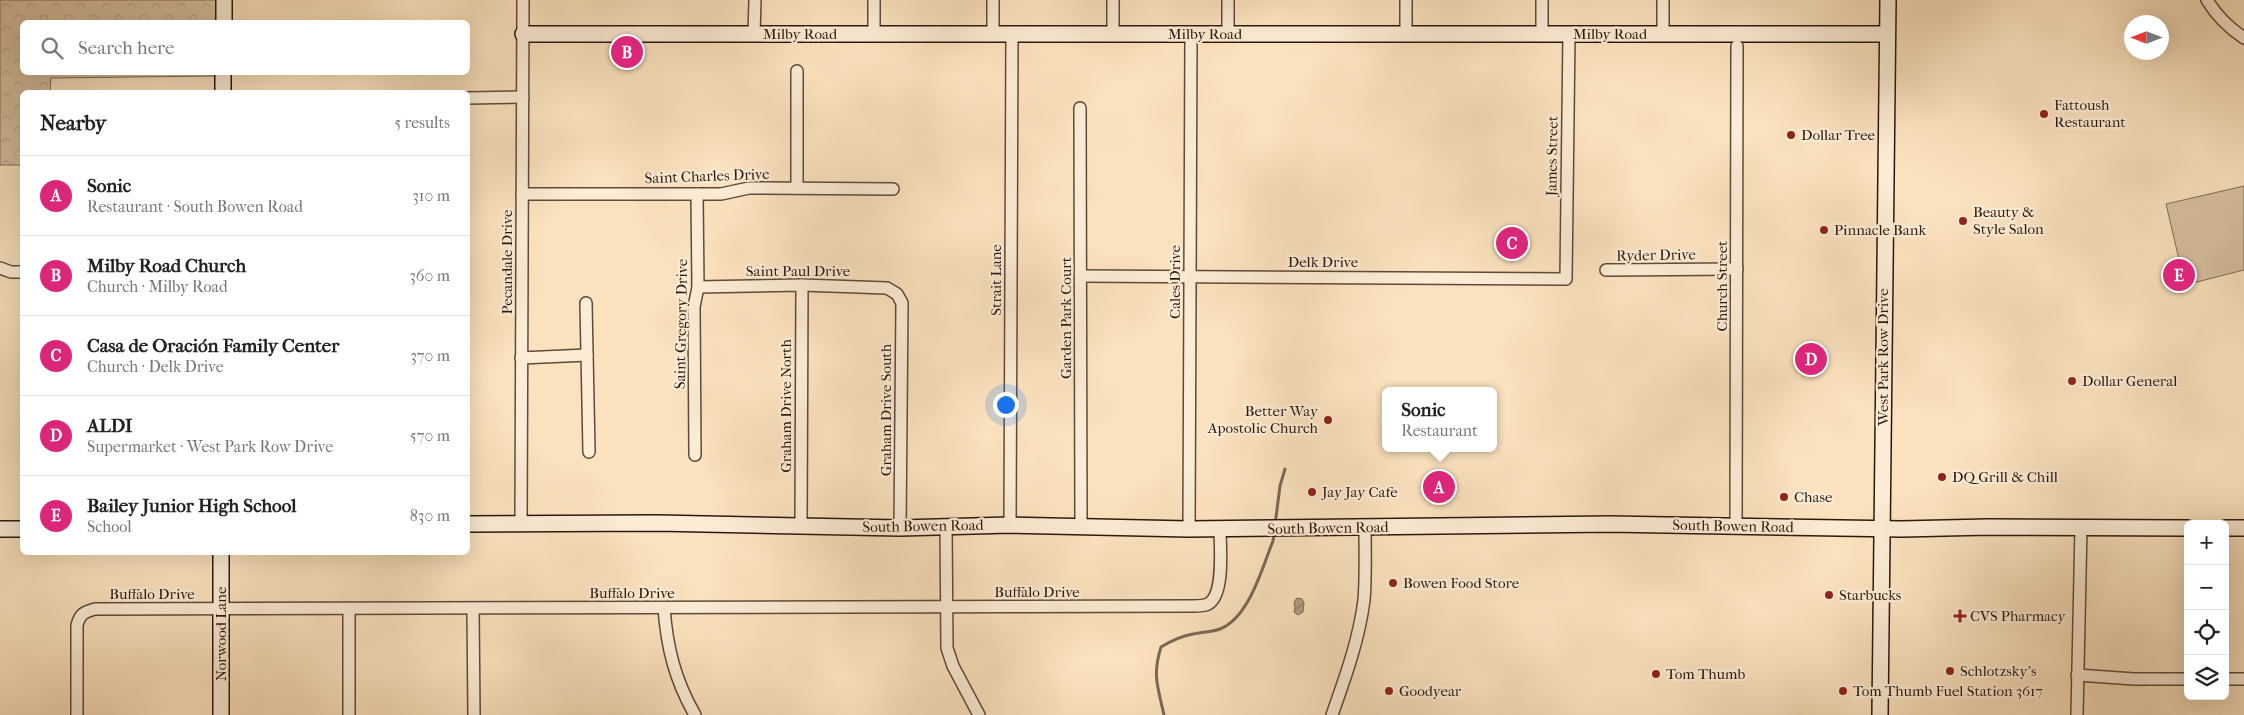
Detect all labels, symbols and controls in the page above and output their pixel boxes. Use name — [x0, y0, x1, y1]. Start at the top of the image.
north arrow — [2124, 15, 2169, 60]
search box — [20, 20, 470, 75]
street label: Milby Road — [763, 25, 838, 43]
street label: Milby Road — [1168, 25, 1243, 43]
street label: Milby Road — [1573, 25, 1648, 43]
pin: B — [611, 33, 643, 71]
icon: search — [38, 34, 66, 62]
text: Search here — [78, 37, 174, 59]
place label: Fattoush Restaurant — [2054, 96, 2126, 131]
marker: Fattoush Restaurant — [2038, 108, 2050, 120]
text: Nearby — [40, 111, 106, 135]
text: 5 results — [394, 113, 450, 132]
street label: James Street — [1542, 115, 1562, 197]
place label: Dollar Tree — [1801, 126, 1876, 144]
marker: Dollar Tree — [1785, 129, 1797, 141]
street label: Saint Charles Drive — [644, 165, 770, 187]
text: Sonic — [87, 175, 131, 197]
text: A — [51, 186, 61, 205]
text: 310 m — [412, 186, 450, 205]
text: Restaurant · South Bowen Road — [87, 197, 303, 216]
place label: Beauty & Style Salon — [1973, 203, 2044, 238]
street label: Pecandale Drive — [498, 209, 516, 314]
marker: Beauty & Style Salon — [1957, 215, 1969, 227]
place label: Pinnacle Bank — [1834, 221, 1926, 239]
pin: C — [1496, 224, 1528, 262]
marker: Pinnacle Bank — [1818, 224, 1830, 236]
street label: Church Street — [1713, 240, 1731, 331]
street label: Strait Lane — [987, 244, 1005, 316]
street label: Cales Drive — [1166, 244, 1184, 319]
street label: Ryder Drive — [1616, 245, 1697, 265]
street label: Delk Drive — [1288, 253, 1359, 271]
text: Milby Road Church — [87, 255, 246, 277]
street label: Garden Park Court — [1057, 256, 1075, 379]
pin: E — [2163, 256, 2195, 294]
street label: Saint Gregory Drive — [671, 258, 691, 389]
street label: Saint Paul Drive — [746, 262, 851, 280]
text: B — [51, 266, 61, 285]
text: 360 m — [409, 266, 450, 285]
text: Church · Milby Road — [87, 277, 228, 296]
street label: West Park Row Drive — [1874, 288, 1892, 427]
text: Casa de Oración Family Center — [87, 335, 339, 357]
street label: Graham Drive North — [777, 339, 795, 473]
pin: D — [1795, 340, 1827, 378]
street label: Graham Drive South — [877, 343, 895, 476]
text: C — [51, 346, 61, 365]
text: 370 m — [410, 346, 450, 365]
text: Church · Delk Drive — [87, 357, 224, 376]
place label: Dollar General — [2082, 372, 2177, 390]
marker: Dollar General — [2066, 375, 2078, 387]
popup — [1382, 387, 1497, 452]
your location — [993, 392, 1019, 418]
text: Sonic — [1401, 399, 1446, 421]
place label: Better Way Apostolic Church — [1207, 402, 1319, 437]
marker: Better Way Apostolic Church — [1322, 414, 1334, 426]
text: ALDI — [87, 415, 132, 437]
text: Restaurant — [1401, 421, 1478, 440]
text: D — [50, 426, 62, 445]
text: 570 m — [410, 426, 450, 445]
text: Supermarket · West Park Row Drive — [87, 437, 333, 456]
pin: A — [1423, 468, 1455, 506]
place label: DQ Grill & Chill — [1952, 468, 2058, 486]
marker: DQ Grill & Chill — [1936, 471, 1948, 483]
place label: Jay Jay Cafe — [1321, 483, 1398, 501]
marker: Jay Jay Cafe — [1306, 486, 1318, 498]
place label: Chase — [1794, 488, 1833, 506]
marker: Chase — [1778, 491, 1790, 503]
text: Bailey Junior High School — [87, 495, 296, 517]
text: E — [51, 506, 61, 525]
text: 830 m — [410, 506, 450, 525]
street label: South Bowen Road — [862, 516, 985, 536]
street label: South Bowen Road — [1672, 516, 1795, 536]
text: School — [87, 517, 132, 536]
street label: South Bowen Road — [1267, 518, 1390, 538]
map controls — [2184, 520, 2229, 700]
button: + — [2184, 520, 2229, 565]
button: − — [2184, 565, 2229, 610]
place label: Bowen Food Store — [1403, 574, 1520, 592]
marker: Bowen Food Store — [1387, 577, 1399, 589]
street label: Buffalo Drive — [994, 583, 1080, 601]
street label: Buffalo Drive — [589, 584, 675, 602]
street label: Buffalo Drive — [109, 585, 195, 603]
street label: Norwood Lane — [212, 586, 230, 681]
place label: Starbucks — [1839, 586, 1902, 604]
marker: Starbucks — [1823, 589, 1835, 601]
place label: CVS Pharmacy — [1970, 607, 2067, 625]
marker: CVS Pharmacy — [1954, 610, 1966, 622]
button: locate — [2184, 610, 2229, 655]
button: layers — [2184, 655, 2229, 700]
place label: Schlotzsky's — [1960, 662, 2037, 680]
place label: Tom Thumb — [1666, 665, 1745, 683]
marker: Schlotzsky's — [1944, 665, 1956, 677]
marker: Tom Thumb — [1650, 668, 1662, 680]
place label: Goodyear — [1399, 682, 1462, 700]
place label: Tom Thumb Fuel Station 3617 — [1853, 682, 2043, 700]
marker: Goodyear — [1383, 685, 1395, 697]
marker: Tom Thumb Fuel Station 3617 — [1837, 685, 1849, 697]

